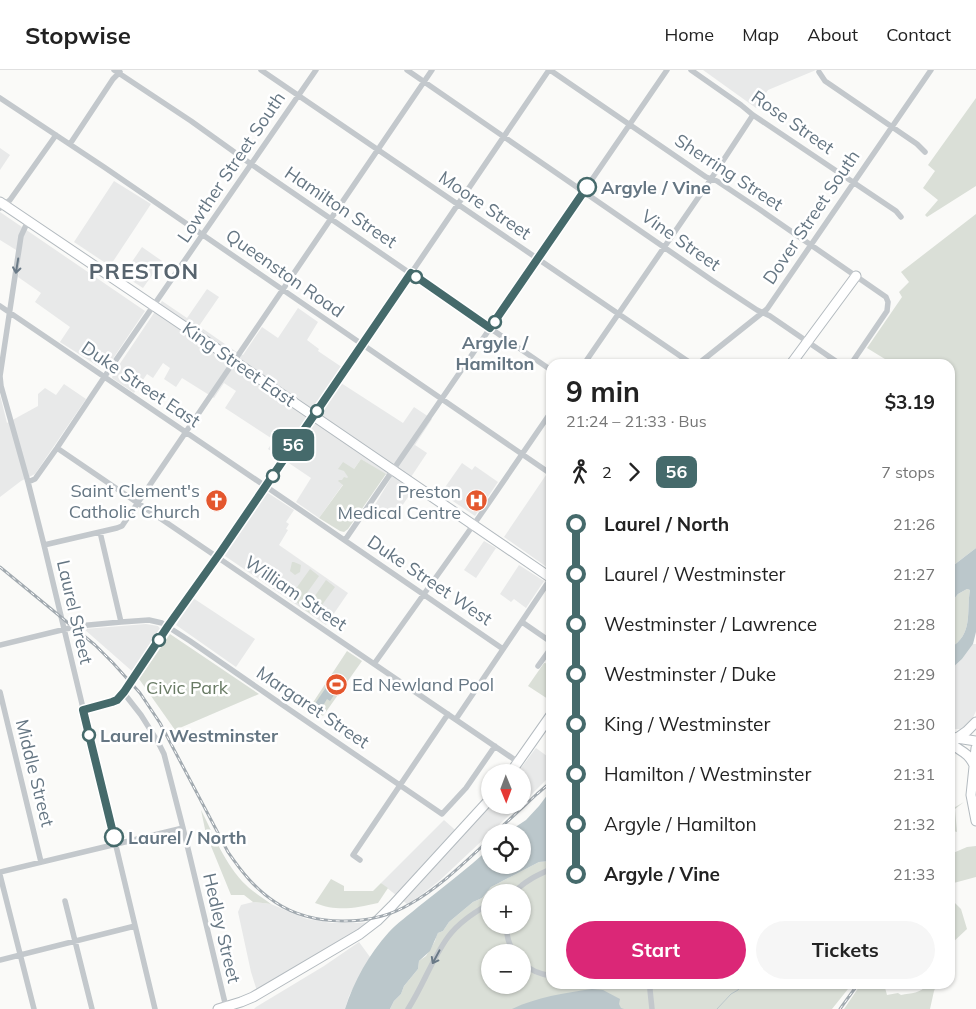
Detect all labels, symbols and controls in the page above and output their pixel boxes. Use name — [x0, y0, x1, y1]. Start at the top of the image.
text: Stopwise — [25, 20, 131, 50]
text: Home — [664, 23, 714, 46]
text: Map — [742, 23, 779, 46]
text: About — [807, 23, 858, 46]
text: Contact — [886, 23, 951, 46]
street label: Rose Street — [747, 85, 839, 159]
street label: Lowther Street South — [172, 87, 290, 247]
street label: Sherring Street — [670, 128, 788, 216]
street label: Dover Street South — [757, 145, 865, 289]
street label: Hamilton Street — [280, 161, 402, 253]
street label: Moore Street — [434, 166, 536, 244]
place label: Argyle / Vine — [601, 176, 711, 199]
marker: Argyle / Vine — [577, 177, 597, 197]
street label: Vine Street — [637, 204, 725, 276]
street label: Queenston Road — [221, 224, 349, 322]
district label: PRESTON — [89, 257, 199, 285]
one-way arrow — [11, 258, 21, 274]
unlabelled marker — [409, 270, 423, 284]
marker: Argyle / Hamilton — [488, 315, 502, 329]
street label: King Street East — [178, 317, 300, 411]
place label: Argyle / Hamilton — [456, 331, 534, 375]
street label: Duke Street East — [77, 336, 205, 432]
text: 9 min — [566, 374, 640, 409]
text: $3.19 — [885, 390, 935, 414]
unlabelled marker — [310, 404, 324, 418]
text: 21:24 – 21:33 · Bus — [566, 411, 707, 431]
line badge: 56 — [270, 429, 316, 461]
text: 56 — [282, 433, 304, 456]
icon: walk — [566, 458, 594, 486]
icon: forward — [620, 458, 648, 486]
text: 56 — [666, 460, 687, 483]
text: 2 — [602, 462, 612, 482]
text: 7 stops — [881, 462, 935, 482]
unlabelled marker — [266, 469, 280, 483]
place label: Saint Clement's Catholic Church — [69, 479, 200, 523]
place label: Preston Medical Centre — [338, 480, 461, 524]
church icon: Saint Clement's Catholic Church — [204, 488, 228, 512]
hospital icon: Preston Medical Centre — [465, 489, 489, 513]
text: Laurel / North — [604, 512, 729, 536]
text: 21:26 — [893, 514, 935, 534]
street label: Duke Street West — [363, 530, 497, 630]
street label: William Street — [241, 550, 351, 636]
street label: Laurel Street — [52, 558, 98, 666]
text: Laurel / Westminster — [604, 562, 786, 586]
text: 21:27 — [893, 564, 935, 584]
text: Westminster / Lawrence — [604, 612, 817, 636]
text: 21:28 — [893, 614, 935, 634]
unlabelled marker — [152, 633, 166, 647]
street label: Margaret Street — [252, 661, 374, 753]
text: Westminster / Duke — [604, 662, 776, 686]
text: 21:29 — [893, 664, 935, 684]
sports icon: Ed Newland Pool — [324, 672, 348, 696]
place label: Ed Newland Pool — [352, 673, 494, 696]
park label: Civic Park — [146, 676, 229, 699]
text: King / Westminster — [604, 712, 770, 736]
text: 21:30 — [893, 714, 935, 734]
street label: Middle Street — [11, 717, 59, 829]
place label: Laurel / Westminster — [100, 724, 279, 747]
marker: Laurel / Westminster — [82, 728, 96, 742]
text: Hamilton / Westminster — [604, 762, 811, 786]
north arrow — [481, 764, 531, 814]
map controls — [481, 764, 531, 994]
text: 21:31 — [893, 764, 935, 784]
text: Argyle / Hamilton — [604, 812, 757, 836]
text: 21:32 — [893, 814, 935, 834]
button: locate — [481, 824, 531, 874]
place label: Laurel / North — [128, 826, 247, 849]
marker: Laurel / North — [104, 827, 124, 847]
text: Argyle / Vine — [604, 862, 720, 886]
text: 21:33 — [893, 864, 935, 884]
street label: Hedley Street — [198, 871, 246, 985]
button: + — [481, 884, 531, 934]
button: Start — [566, 921, 746, 979]
button: Tickets — [756, 921, 935, 979]
button: − — [481, 944, 531, 994]
one-way arrow — [431, 949, 440, 964]

